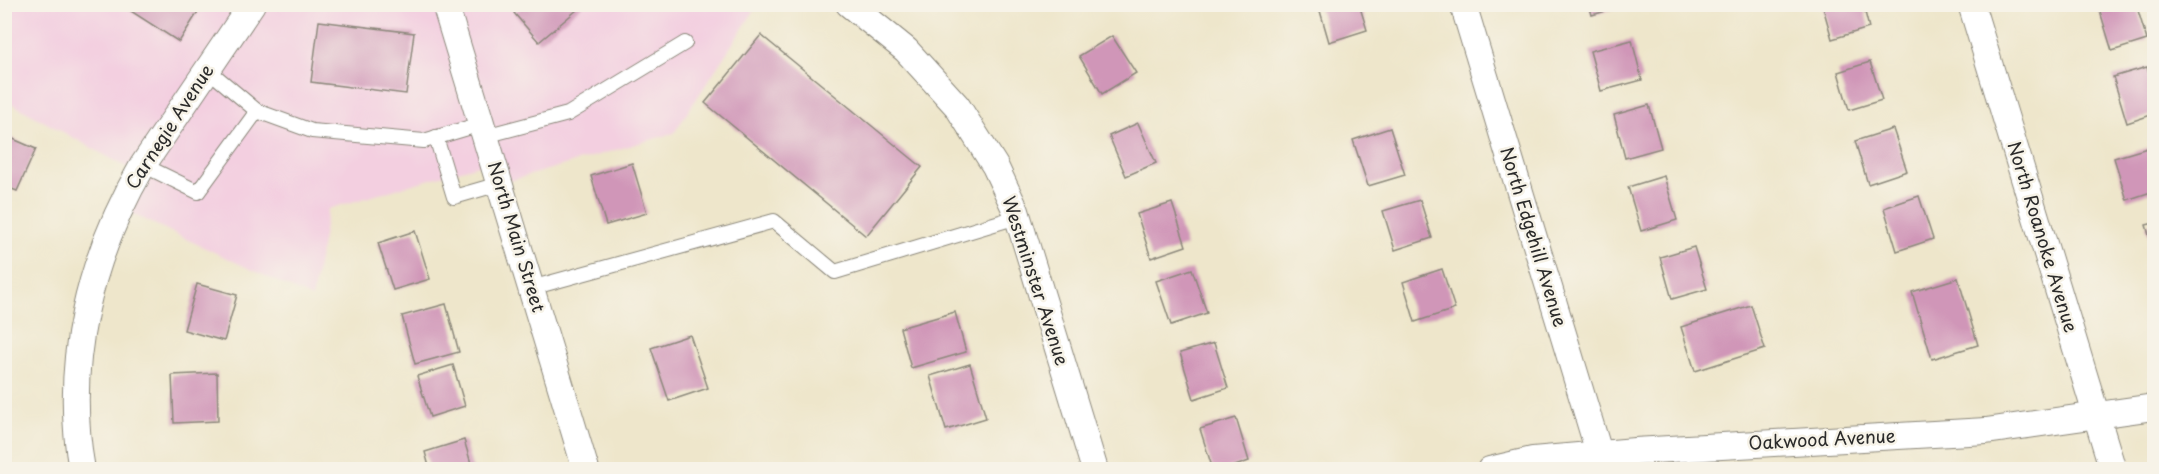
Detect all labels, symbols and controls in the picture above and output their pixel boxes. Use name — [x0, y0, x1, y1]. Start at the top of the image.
street label: Carnegie Avenue — [118, 58, 220, 194]
street label: North Roanoke Avenue — [2002, 138, 2085, 336]
street label: North Edgehill Avenue — [1494, 143, 1575, 330]
street label: North Main Street — [482, 158, 553, 315]
street label: Westminster Avenue — [996, 192, 1077, 369]
street label: Oakwood Avenue — [1748, 421, 1896, 456]

